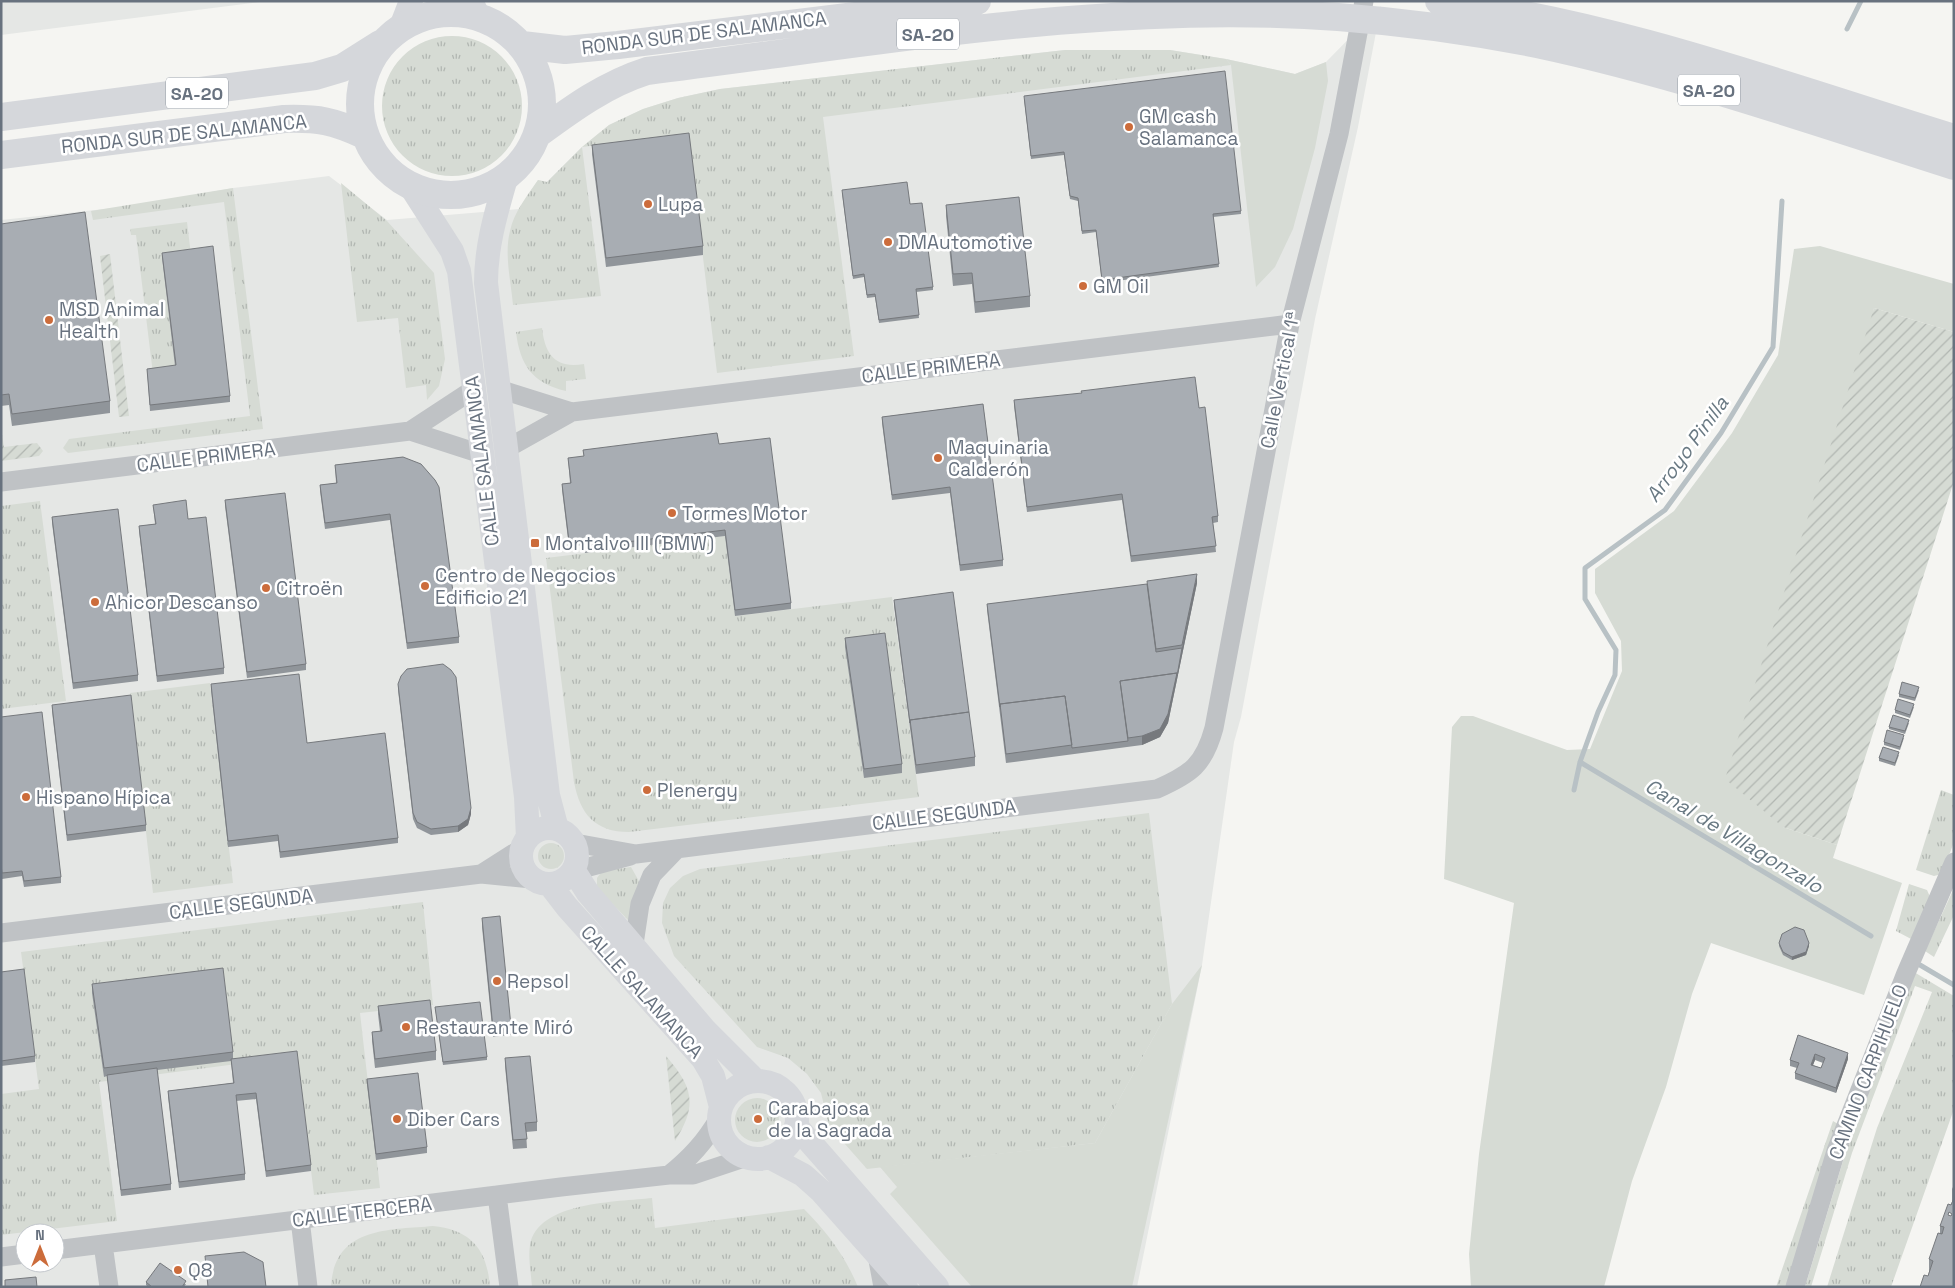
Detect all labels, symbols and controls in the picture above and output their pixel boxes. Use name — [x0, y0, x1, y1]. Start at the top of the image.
street label: RONDA SUR DE SALAMANCA — [580, 6, 828, 60]
road number: SA-20 — [897, 18, 959, 50]
road number: SA-20 — [1678, 74, 1740, 106]
road number: SA-20 — [166, 78, 228, 109]
place label: GM cash Salamanca — [1139, 104, 1238, 151]
street label: RONDA SUR DE SALAMANCA — [60, 109, 308, 159]
marker: GM cash Salamanca — [1123, 121, 1135, 133]
place label: Lupa — [658, 192, 703, 217]
marker: Lupa — [642, 198, 654, 210]
place label: DMAutomotive — [898, 230, 1033, 255]
marker: DMAutomotive — [882, 236, 894, 248]
place label: GM Oil — [1093, 274, 1149, 299]
marker: GM Oil — [1077, 280, 1089, 292]
place label: MSD Animal Health — [59, 297, 164, 344]
street label: Calle Vertical 1ª — [1254, 309, 1306, 451]
marker: MSD Animal Health — [43, 314, 55, 326]
street label: CALLE PRIMERA — [860, 347, 1002, 389]
street label: CALLE SALAMANCA — [459, 374, 505, 548]
water label: Arroyo Pinilla — [1640, 390, 1734, 507]
place label: Maquinaria Calderón — [948, 435, 1049, 482]
street label: CALLE PRIMERA — [135, 436, 277, 478]
marker: Maquinaria Calderón — [932, 452, 944, 464]
place label: Tormes Motor — [682, 501, 808, 526]
marker: Tormes Motor — [666, 507, 678, 519]
place label: Montalvo III (BMW) — [545, 531, 714, 556]
marker: Montalvo III (BMW) — [529, 537, 541, 549]
place label: Centro de Negocios Edificio 21 — [435, 563, 616, 610]
place label: Citroën — [276, 576, 343, 601]
marker: Centro de Negocios Edificio 21 — [419, 580, 431, 592]
marker: Citroën — [260, 582, 272, 594]
place label: Ahicor Descanso — [105, 590, 258, 615]
marker: Ahicor Descanso — [89, 596, 101, 608]
water label: Canal de Villagonzalo — [1640, 773, 1828, 900]
place label: Plenergy — [657, 778, 738, 803]
marker: Plenergy — [641, 784, 653, 796]
place label: Hispano Hípica — [36, 785, 171, 810]
marker: Hispano Hípica — [20, 791, 32, 803]
street label: CALLE SEGUNDA — [871, 794, 1017, 836]
street label: CALLE SEGUNDA — [168, 883, 314, 925]
street label: CALLE SALAMANCA — [575, 920, 709, 1064]
place label: Repsol — [507, 969, 569, 994]
marker: Repsol — [491, 975, 503, 987]
street label: CAMINO CARPIHUELO — [1823, 981, 1913, 1163]
place label: Restaurante Miró — [416, 1015, 573, 1040]
marker: Restaurante Miró — [400, 1021, 412, 1033]
place label: Carabajosa de la Sagrada — [768, 1096, 892, 1143]
place label: Diber Cars — [407, 1107, 500, 1132]
marker: Diber Cars — [391, 1113, 403, 1125]
marker: Carabajosa de la Sagrada — [752, 1113, 764, 1125]
street label: CALLE TERCERA — [291, 1191, 433, 1233]
north arrow — [15, 1223, 65, 1273]
text: N — [35, 1226, 45, 1244]
place label: Q8 — [188, 1258, 213, 1283]
marker: Q8 — [172, 1264, 184, 1276]

